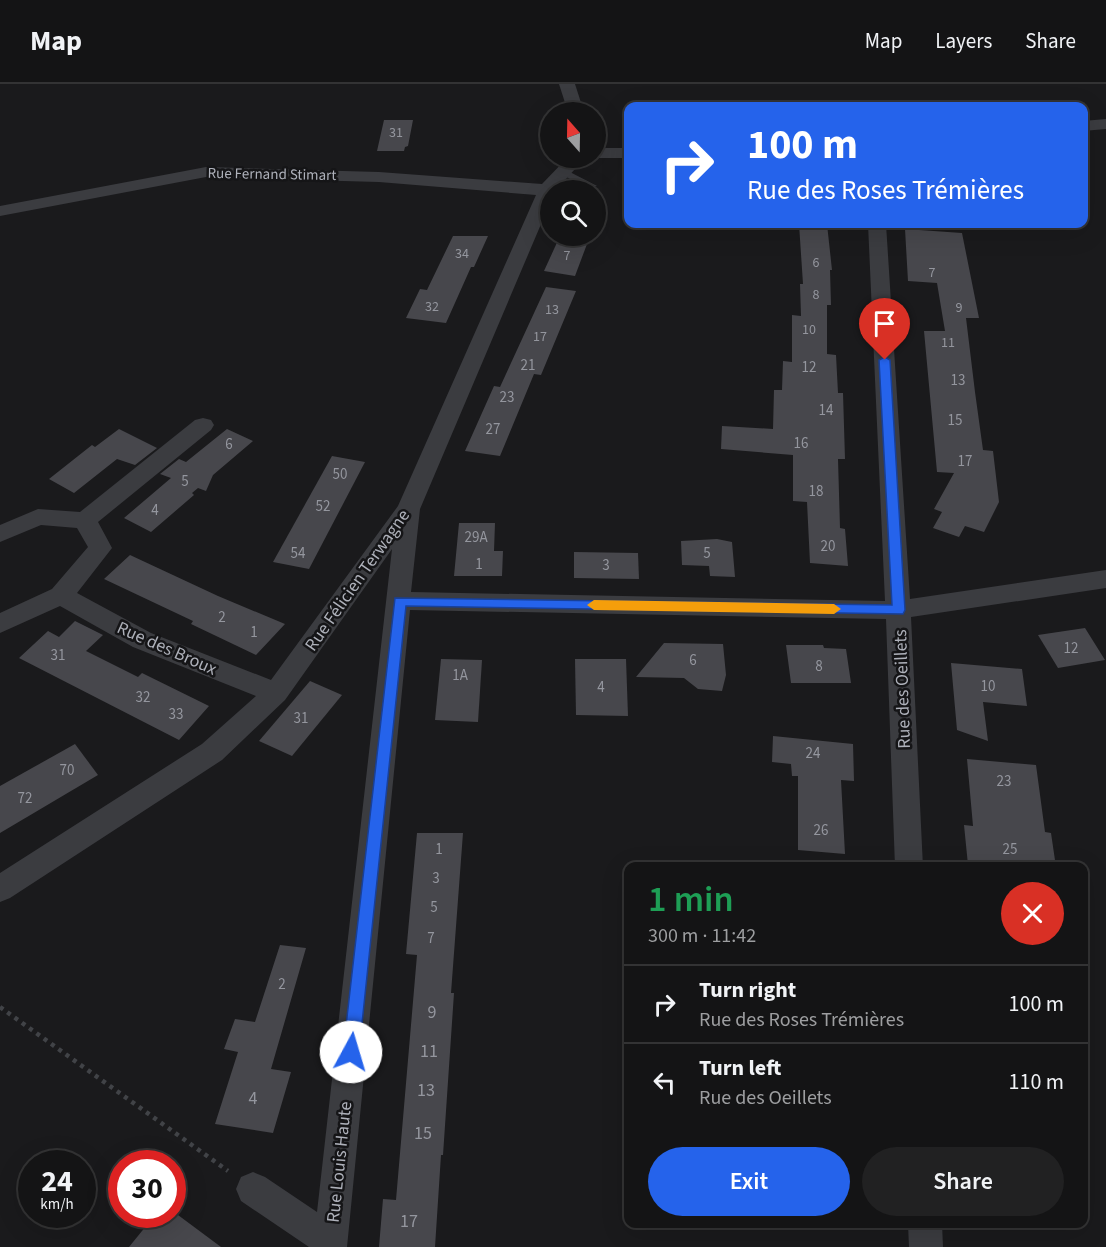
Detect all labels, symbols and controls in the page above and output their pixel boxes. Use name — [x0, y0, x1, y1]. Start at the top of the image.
text: Map — [30, 21, 82, 61]
text: Map — [865, 26, 902, 56]
text: Layers — [935, 26, 992, 56]
text: Share — [1025, 26, 1076, 56]
north arrow — [540, 102, 606, 168]
map controls — [540, 102, 606, 246]
text: 100 m — [747, 115, 858, 175]
house number: 31 — [389, 123, 403, 143]
icon: right — [648, 126, 726, 204]
street label: Rue Fernand Stimart — [207, 163, 337, 186]
text: Rue des Roses Trémières — [747, 171, 1024, 210]
button: search — [540, 180, 606, 246]
house number: 34 — [455, 244, 469, 264]
house number: 7 — [564, 246, 571, 266]
house number: 6 — [813, 253, 820, 273]
house number: 7 — [929, 263, 936, 283]
house number: 8 — [813, 285, 820, 305]
house number: 32 — [425, 297, 439, 317]
pin — [859, 298, 910, 360]
house number: 9 — [956, 298, 963, 318]
house number: 13 — [545, 300, 559, 320]
icon: arrive — [868, 307, 901, 340]
house number: 10 — [802, 320, 816, 340]
house number: 17 — [533, 327, 547, 347]
house number: 11 — [941, 333, 955, 353]
house number: 21 — [521, 355, 535, 376]
house number: 12 — [802, 357, 816, 378]
house number: 13 — [951, 370, 965, 391]
house number: 23 — [500, 387, 514, 408]
house number: 14 — [819, 400, 834, 421]
house number: 15 — [948, 410, 962, 431]
house number: 27 — [486, 419, 500, 440]
house number: 16 — [794, 433, 808, 454]
house number: 6 — [225, 434, 233, 455]
house number: 17 — [958, 451, 972, 472]
house number: 50 — [333, 464, 347, 485]
house number: 5 — [181, 471, 189, 492]
house number: 18 — [809, 481, 823, 502]
house number: 52 — [316, 496, 330, 517]
house number: 4 — [151, 500, 159, 521]
street label: Rue Félicien Terwagne — [299, 504, 416, 656]
house number: 29A — [464, 527, 488, 548]
house number: 20 — [821, 536, 835, 557]
house number: 54 — [291, 543, 306, 564]
house number: 5 — [703, 543, 711, 564]
house number: 1 — [475, 554, 483, 575]
house number: 3 — [602, 555, 610, 576]
house number: 2 — [218, 607, 226, 628]
street label: Rue des Broux — [113, 615, 221, 682]
house number: 1 — [250, 622, 258, 643]
street label: Rue des Oeillets — [888, 629, 917, 749]
house number: 12 — [1064, 638, 1078, 659]
house number: 31 — [51, 645, 65, 666]
house number: 6 — [689, 650, 697, 671]
house number: 8 — [815, 656, 823, 677]
house number: 1A — [452, 665, 469, 686]
house number: 10 — [981, 676, 995, 697]
house number: 4 — [597, 677, 605, 698]
house number: 32 — [136, 687, 150, 708]
house number: 33 — [169, 704, 183, 725]
house number: 31 — [294, 708, 308, 729]
house number: 24 — [806, 743, 821, 764]
house number: 70 — [60, 760, 74, 781]
house number: 23 — [997, 771, 1011, 792]
house number: 72 — [18, 788, 32, 809]
house number: 26 — [814, 820, 828, 841]
house number: 1 — [435, 839, 443, 860]
house number: 25 — [1003, 839, 1017, 860]
house number: 3 — [432, 868, 440, 889]
text: 1 min — [648, 874, 734, 925]
button: close — [1001, 882, 1064, 945]
house number: 5 — [430, 897, 438, 918]
text: 300 m · 11:42 — [648, 922, 756, 950]
house number: 7 — [427, 928, 435, 949]
house number: 2 — [278, 974, 286, 995]
text: Turn right — [699, 974, 796, 1006]
icon: right — [648, 988, 681, 1021]
text: 100 m — [1009, 988, 1064, 1020]
house number: 9 — [428, 1000, 437, 1025]
text: Rue des Roses Trémières — [699, 1006, 904, 1034]
position arrow — [319, 1020, 383, 1084]
house number: 11 — [420, 1039, 438, 1064]
text: Turn left — [699, 1052, 781, 1084]
icon: left — [648, 1066, 681, 1099]
text: 110 m — [1009, 1066, 1064, 1098]
house number: 13 — [417, 1078, 435, 1103]
text: Rue des Oeillets — [699, 1084, 832, 1112]
house number: 4 — [249, 1086, 258, 1111]
street label: Rue Louis Haute — [321, 1100, 358, 1224]
house number: 15 — [414, 1121, 432, 1146]
button: Exit — [648, 1147, 850, 1216]
button: Share — [862, 1147, 1064, 1216]
speed limit sign: 30 — [108, 1150, 186, 1228]
text: 24 — [41, 1160, 73, 1203]
text: km/h — [40, 1194, 74, 1215]
house number: 17 — [400, 1209, 418, 1234]

